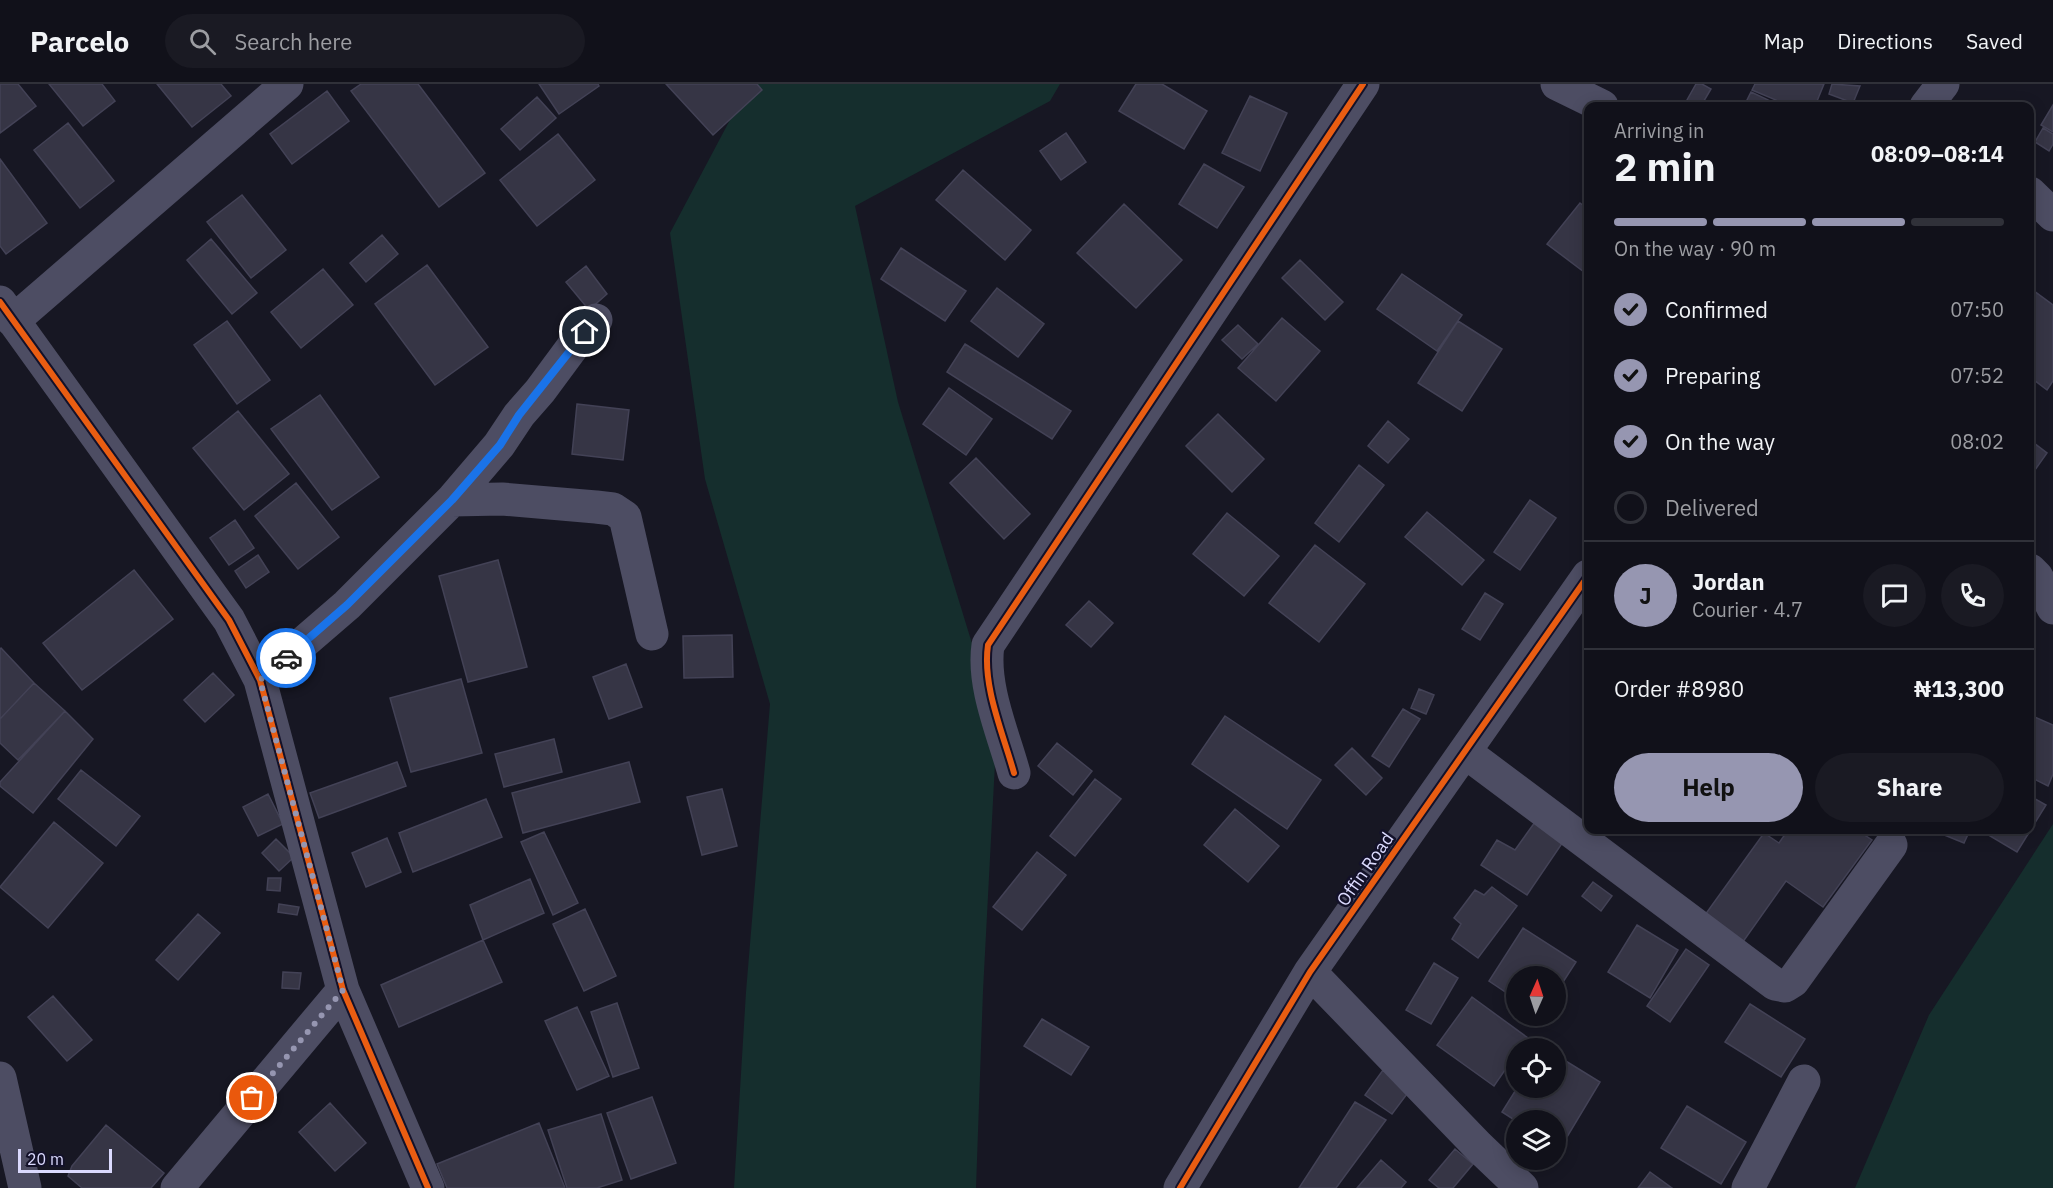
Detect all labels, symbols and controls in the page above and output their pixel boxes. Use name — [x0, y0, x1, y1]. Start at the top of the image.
search box — [165, 14, 585, 68]
text: Parcelo — [30, 23, 129, 60]
icon: search — [186, 25, 219, 58]
text: Search here — [234, 27, 352, 56]
text: Map — [1764, 27, 1804, 55]
text: Directions — [1837, 27, 1933, 55]
text: Saved — [1966, 27, 2023, 55]
text: Arriving in — [1614, 117, 1704, 144]
text: 08:09–08:14 — [1871, 139, 2004, 168]
text: 2 min — [1614, 141, 1716, 192]
text: On the way · 90 m — [1614, 235, 1776, 262]
icon: check — [1614, 293, 1647, 326]
text: Confirmed — [1665, 295, 1768, 324]
text: 07:50 — [1950, 296, 2004, 323]
pin — [559, 306, 610, 357]
icon: home — [568, 315, 601, 348]
icon: check — [1614, 359, 1647, 392]
text: Preparing — [1665, 361, 1760, 390]
text: 07:52 — [1950, 362, 2004, 389]
icon: check — [1614, 425, 1647, 458]
text: On the way — [1665, 427, 1775, 456]
text: 08:02 — [1950, 428, 2004, 455]
text: Delivered — [1665, 493, 1759, 522]
button: chat — [1863, 564, 1926, 627]
button: phone — [1941, 564, 2004, 627]
text: Jordan — [1692, 567, 1765, 596]
text: J — [1639, 581, 1652, 610]
text: Courier · 4.7 — [1692, 596, 1803, 623]
courier — [256, 628, 316, 688]
icon: car — [270, 642, 303, 675]
text: Order #8980 — [1614, 674, 1744, 703]
text: ₦13,300 — [1914, 674, 2004, 703]
button: Help — [1614, 753, 1803, 822]
button: Share — [1815, 753, 2004, 822]
street label: Offin Road — [1331, 828, 1399, 910]
north arrow — [1506, 966, 1566, 1026]
map controls — [1506, 966, 1566, 1170]
button: locate — [1506, 1038, 1566, 1098]
pin — [226, 1072, 277, 1123]
icon: bag — [235, 1081, 268, 1114]
button: layers — [1506, 1110, 1566, 1170]
scale bar — [18, 1146, 112, 1174]
text: 20 m — [27, 1149, 64, 1169]

